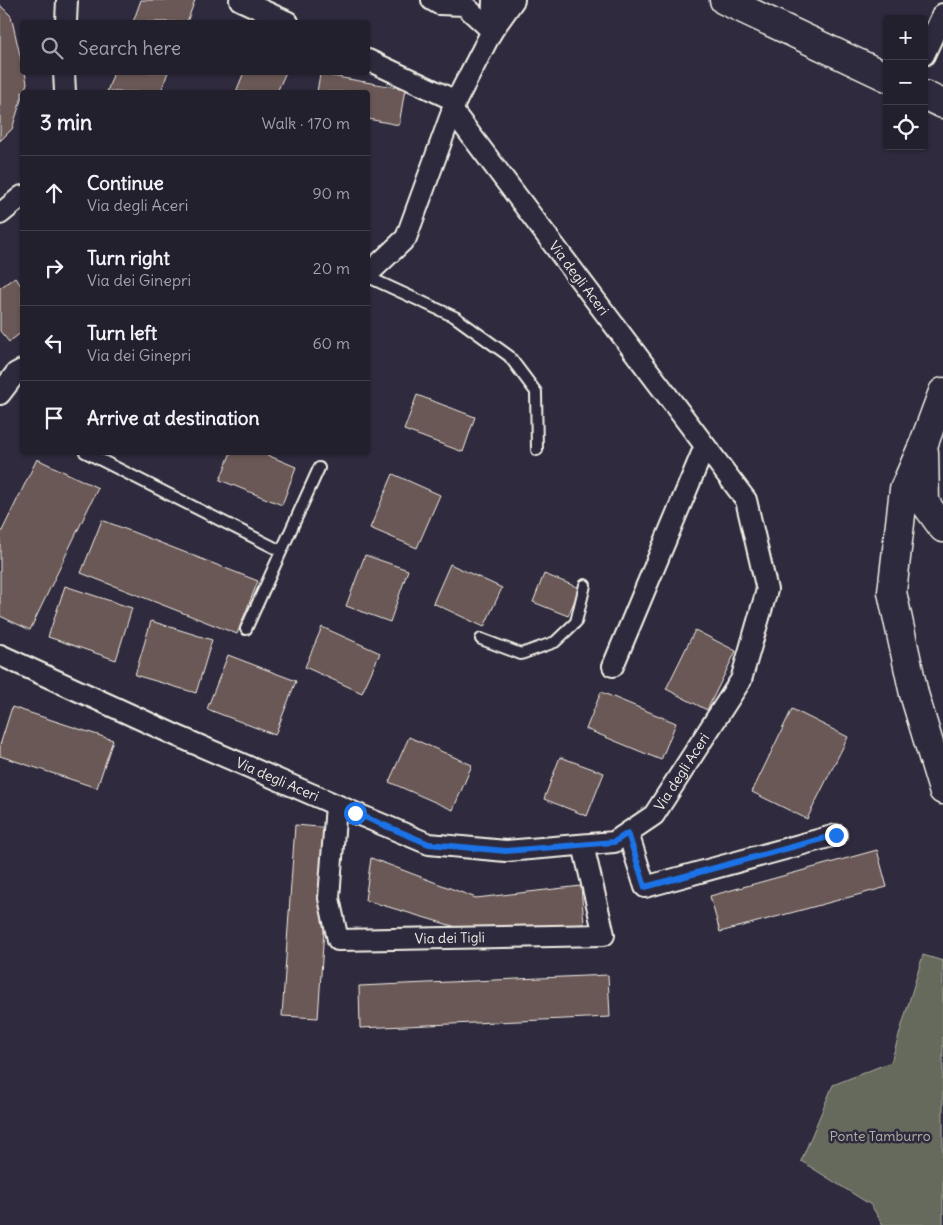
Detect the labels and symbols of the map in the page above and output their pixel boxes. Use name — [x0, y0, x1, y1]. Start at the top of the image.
street label: Via degli Aceri — [545, 237, 613, 319]
street label: Via degli Aceri — [650, 730, 713, 814]
street label: Via degli Aceri — [233, 753, 322, 805]
route start — [344, 802, 367, 825]
route end — [825, 824, 848, 847]
street label: Via dei Tigli — [415, 928, 485, 948]
park label: Ponte Tamburro — [829, 1127, 931, 1145]

